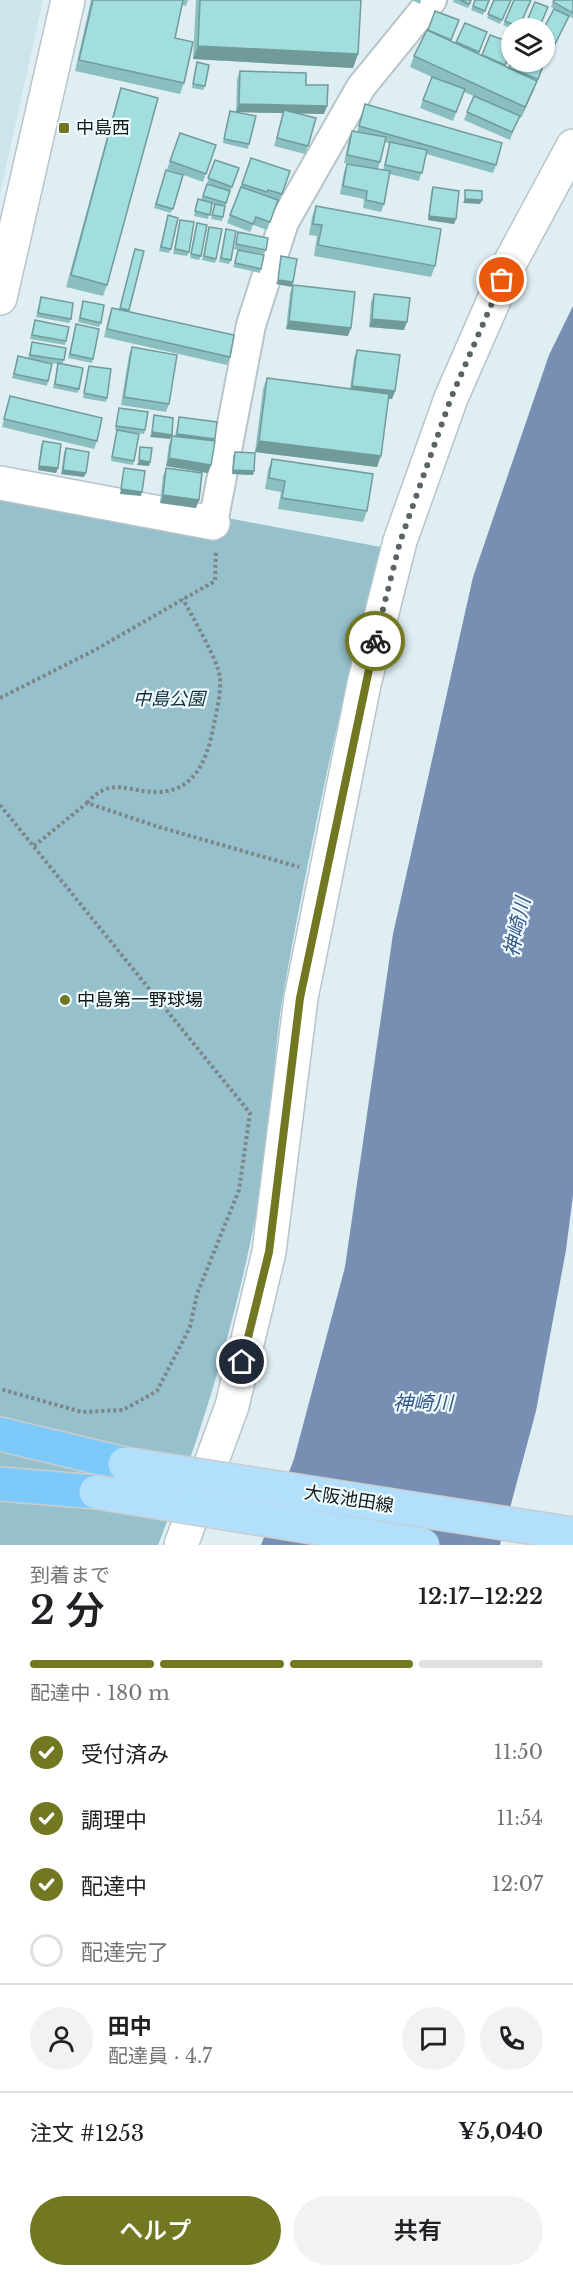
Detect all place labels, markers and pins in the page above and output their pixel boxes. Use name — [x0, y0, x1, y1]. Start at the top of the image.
place label: 中島西 — [76, 117, 130, 139]
marker: 中島西 — [57, 121, 71, 135]
pin — [476, 254, 527, 305]
place label: 中島第一野球場 — [77, 989, 203, 1011]
marker: 中島第一野球場 — [58, 993, 72, 1007]
pin — [216, 1336, 267, 1387]

